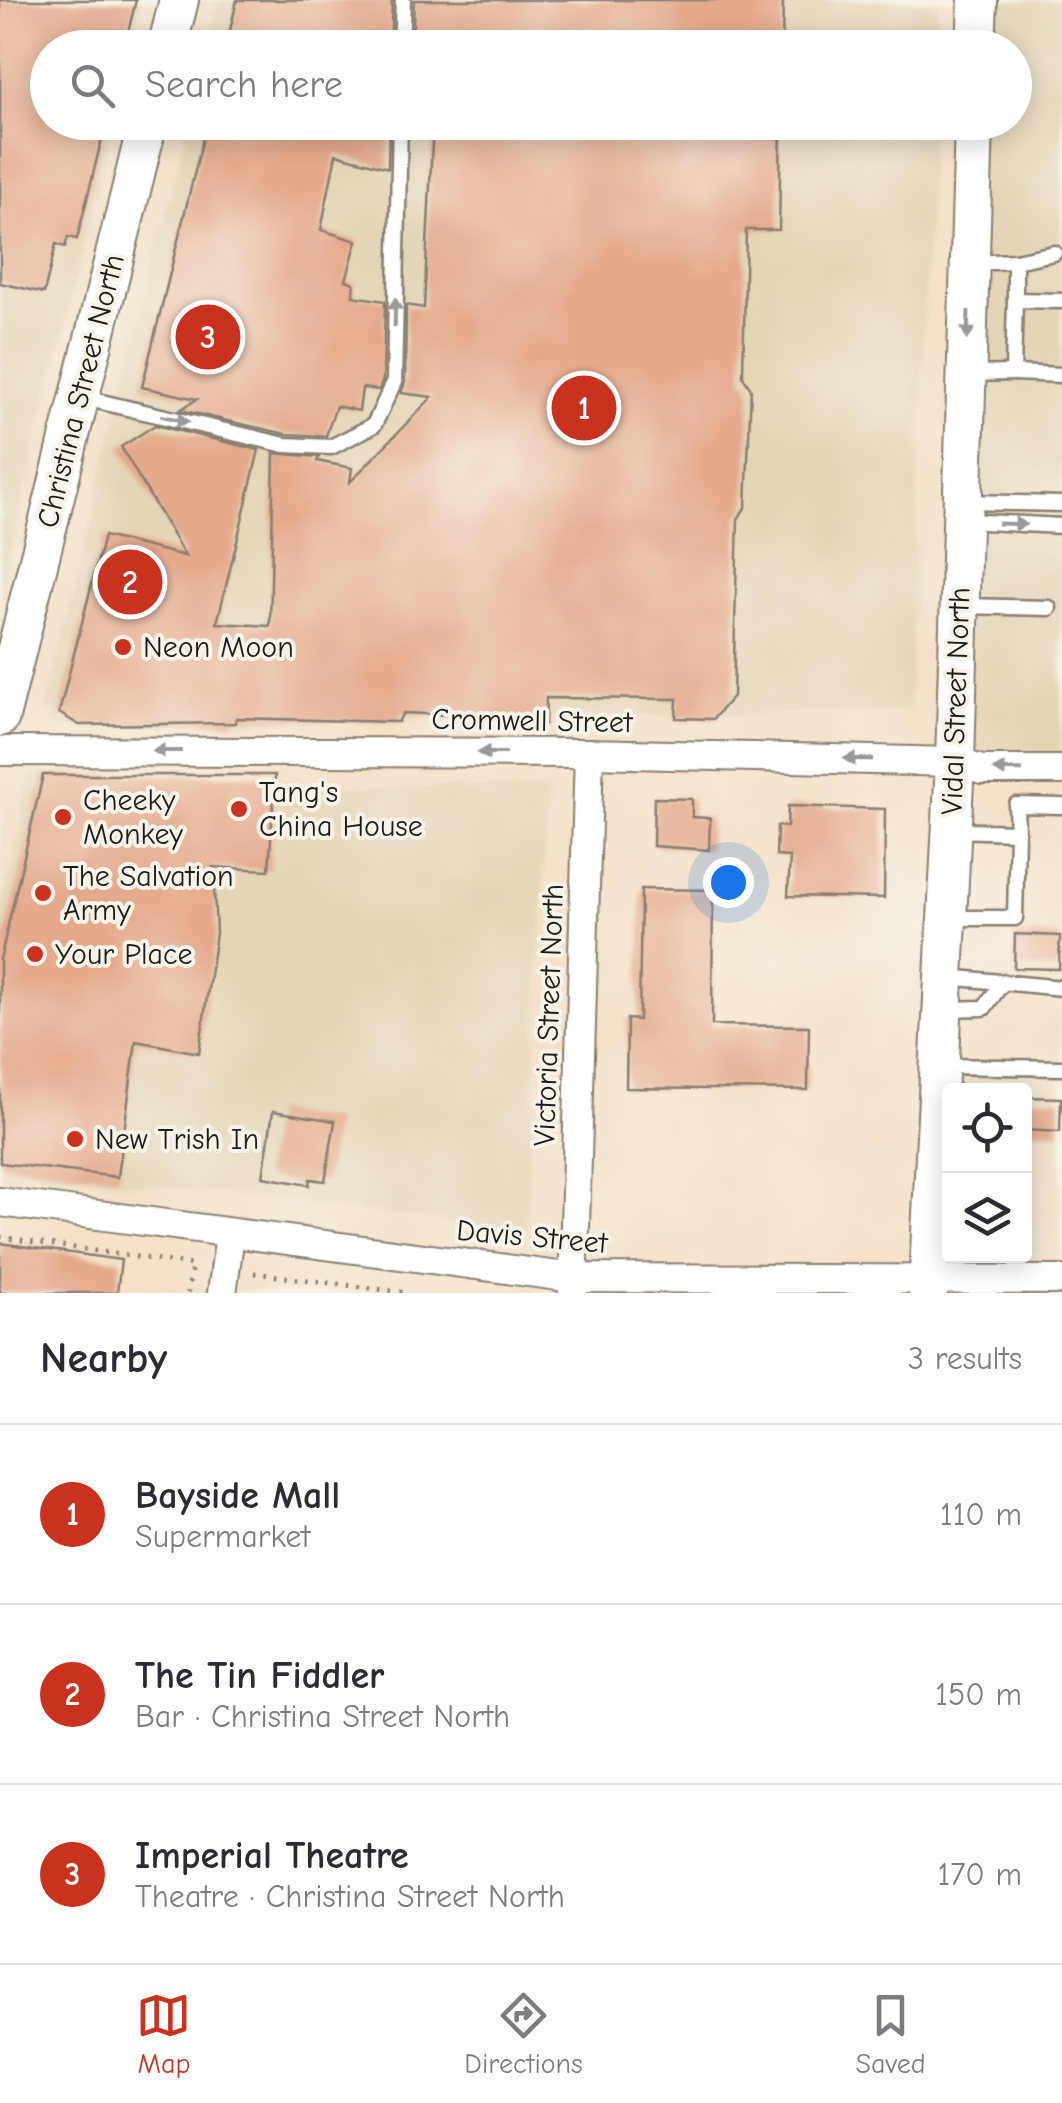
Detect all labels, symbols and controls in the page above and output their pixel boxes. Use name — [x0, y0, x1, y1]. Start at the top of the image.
search box — [30, 30, 1032, 140]
icon: search — [65, 58, 120, 113]
text: Search here — [145, 63, 343, 107]
street label: Christina Street North — [30, 251, 132, 531]
one-way arrow — [388, 296, 404, 328]
pin: 3 — [176, 300, 240, 374]
one-way arrow — [960, 309, 976, 341]
pin: 1 — [552, 370, 616, 446]
one-way arrow — [160, 412, 191, 427]
one-way arrow — [997, 516, 1029, 532]
pin: 2 — [98, 544, 162, 620]
street label: Vidal Street North — [935, 586, 977, 816]
place label: Neon Moon — [143, 630, 294, 665]
marker: Neon Moon — [112, 636, 134, 658]
street label: Cromwell Street — [431, 702, 634, 740]
one-way arrow — [150, 743, 182, 759]
one-way arrow — [475, 744, 507, 760]
one-way arrow — [841, 751, 873, 767]
one-way arrow — [992, 762, 1024, 778]
place label: Tang's China House — [259, 775, 423, 844]
place label: Cheeky Monkey — [83, 783, 184, 852]
marker: Tang's China House — [228, 798, 250, 820]
marker: Cheeky Monkey — [52, 806, 74, 828]
your location — [703, 857, 754, 908]
place label: The Salvation Army — [63, 859, 234, 928]
marker: The Salvation Army — [32, 882, 54, 904]
street label: Victoria Street North — [527, 883, 571, 1147]
place label: Your Place — [55, 937, 193, 972]
marker: Your Place — [24, 943, 46, 965]
map controls — [942, 1083, 1032, 1263]
button: locate — [942, 1083, 1032, 1173]
place label: New Trish In — [95, 1122, 259, 1157]
marker: New Trish In — [64, 1128, 86, 1150]
button: layers — [942, 1173, 1032, 1263]
street label: Davis Street — [455, 1213, 610, 1261]
text: Nearby — [40, 1334, 167, 1383]
text: 3 results — [908, 1340, 1022, 1377]
text: Bayside Mall — [135, 1474, 340, 1518]
text: 1 — [66, 1496, 79, 1533]
text: 110 m — [940, 1496, 1022, 1533]
text: Supermarket — [135, 1518, 310, 1555]
text: The Tin Fiddler — [135, 1654, 384, 1698]
text: 2 — [65, 1676, 80, 1713]
text: 150 m — [935, 1676, 1022, 1713]
text: Bar · Christina Street North — [135, 1698, 510, 1735]
text: Imperial Theatre — [135, 1834, 409, 1878]
text: 3 — [65, 1856, 80, 1893]
text: 170 m — [938, 1856, 1022, 1893]
text: Theatre · Christina Street North — [135, 1878, 565, 1915]
tab: Map — [136, 1988, 191, 2080]
tab: Directions — [464, 1988, 583, 2080]
tab: Saved — [856, 1988, 926, 2080]

